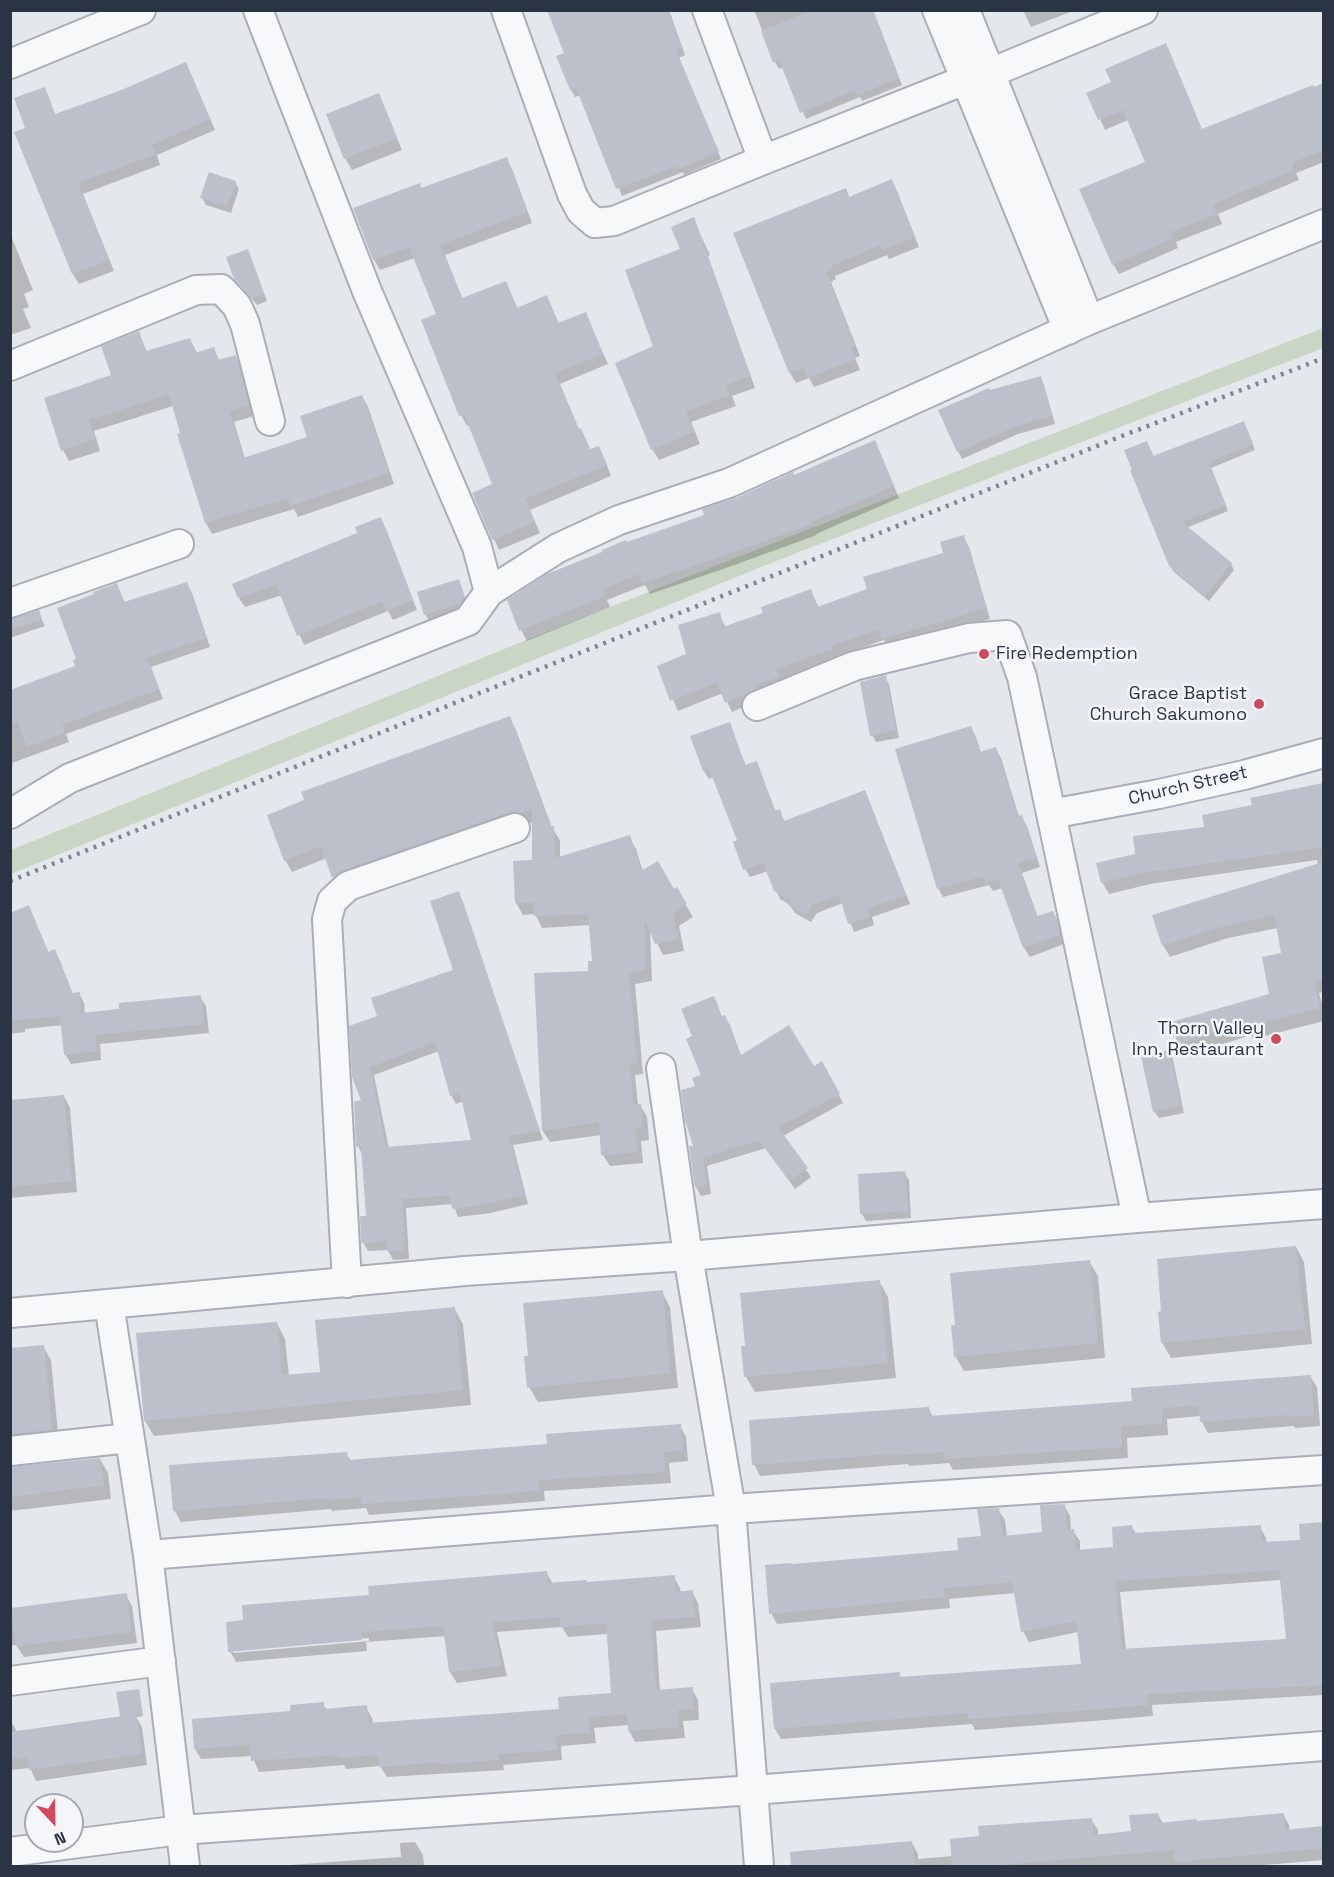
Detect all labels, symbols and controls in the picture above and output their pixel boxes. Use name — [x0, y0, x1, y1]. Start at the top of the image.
place label: Fire Redemption — [996, 643, 1138, 665]
marker: Fire Redemption — [977, 647, 991, 661]
place label: Grace Baptist Church Sakumono — [1090, 683, 1247, 726]
marker: Grace Baptist Church Sakumono — [1252, 697, 1266, 711]
street label: Church Street — [1126, 762, 1250, 810]
place label: Thorn Valley Inn, Restaurant — [1132, 1018, 1264, 1060]
marker: Thorn Valley Inn, Restaurant — [1269, 1032, 1283, 1046]
north arrow — [24, 1793, 84, 1853]
text: N — [51, 1827, 69, 1850]

